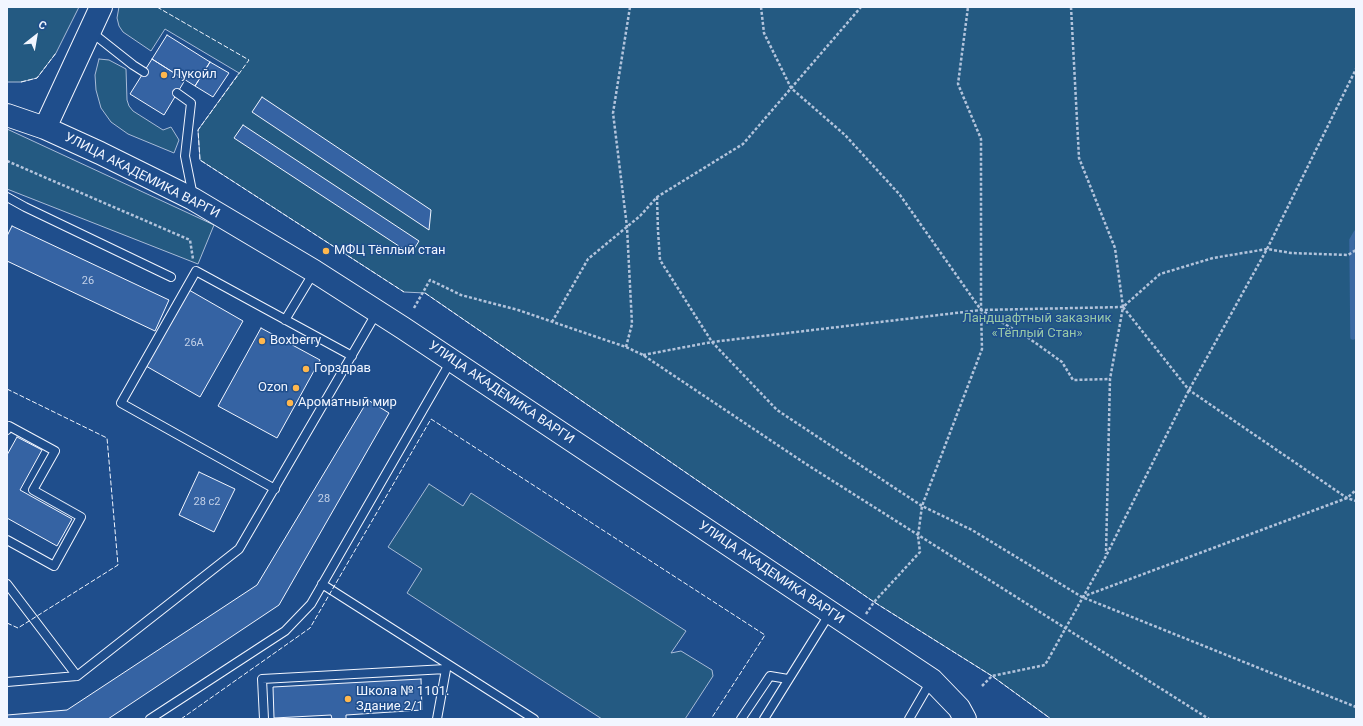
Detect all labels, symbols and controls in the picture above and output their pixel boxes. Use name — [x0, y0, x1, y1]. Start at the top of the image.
north arrow — [16, 16, 56, 56]
text: С — [36, 18, 49, 33]
place label: Лукойл — [172, 67, 217, 83]
marker: Лукойл — [159, 70, 169, 80]
street label: УЛИЦА АКАДЕМИКА ВАРГИ — [62, 130, 222, 222]
place label: МФЦ Тёплый стан — [334, 243, 446, 259]
marker: МФЦ Тёплый стан — [321, 246, 331, 256]
house number: 26 — [82, 274, 94, 288]
park label: Ландшафтный заказник «Тёплый Стан» — [962, 311, 1112, 342]
place label: Boxberry — [270, 333, 321, 349]
house number: 26А — [184, 336, 204, 350]
marker: Boxberry — [257, 336, 267, 346]
street label: УЛИЦА АКАДЕМИКА ВАРГИ — [425, 338, 577, 448]
place label: Горздрав — [314, 361, 371, 377]
marker: Горздрав — [301, 364, 311, 374]
place label: Ozon — [258, 380, 288, 396]
marker: Ozon — [291, 383, 301, 393]
place label: Ароматный мир — [298, 395, 397, 411]
marker: Ароматный мир — [285, 398, 295, 408]
house number: 28 — [318, 492, 330, 506]
house number: 28 с2 — [193, 495, 221, 509]
street label: УЛИЦА АКАДЕМИКА ВАРГИ — [695, 518, 847, 628]
place label: Школа № 1101. Здание 2/1 — [356, 684, 449, 715]
marker: Школа № 1101. Здание 2/1 — [343, 694, 353, 704]

